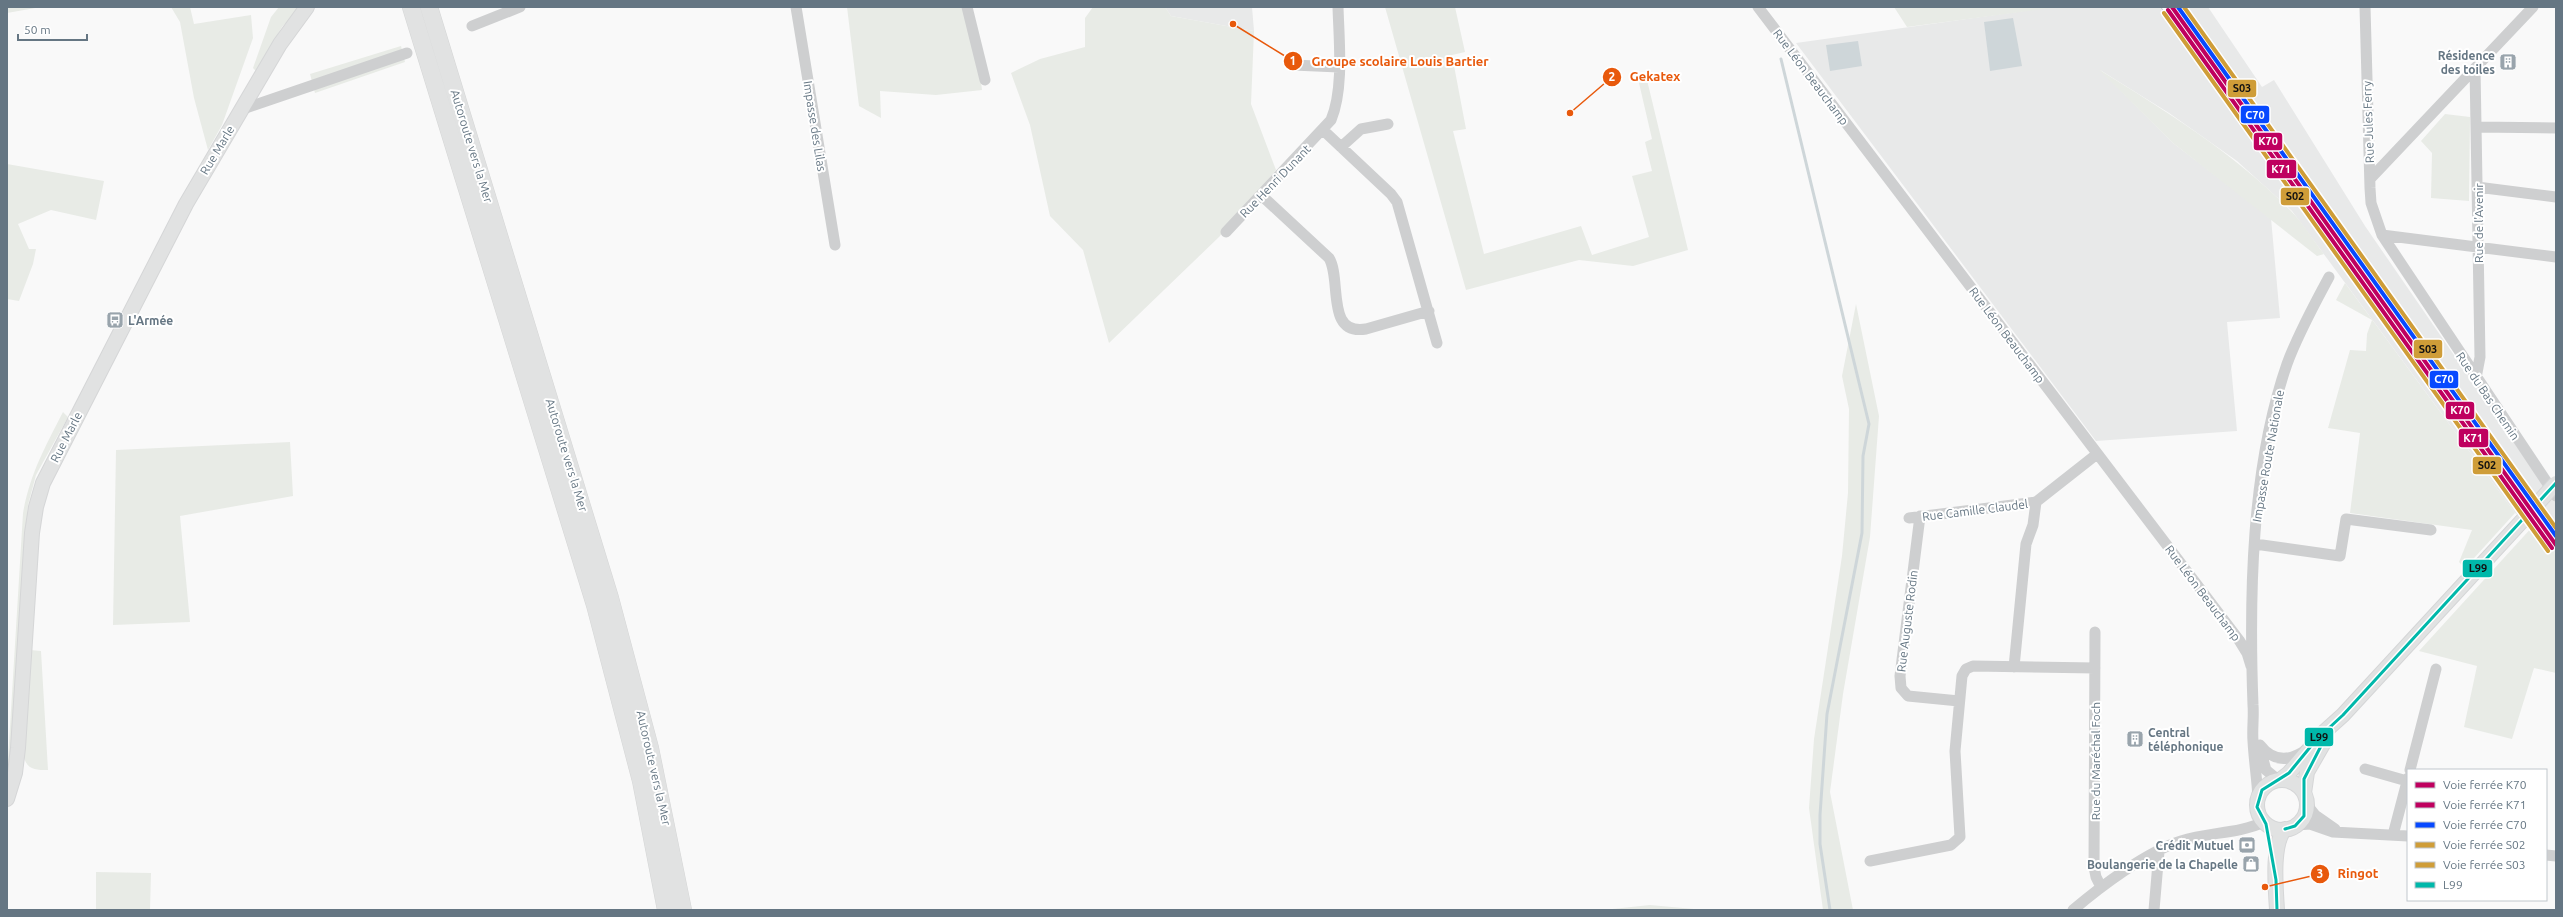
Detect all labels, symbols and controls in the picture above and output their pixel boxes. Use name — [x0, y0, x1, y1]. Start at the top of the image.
scale bar — [18, 16, 87, 42]
text: 50 m — [24, 23, 51, 36]
street label: Rue Léon Beauchamp — [1771, 27, 1851, 127]
callout: Groupe scolaire Louis Bartier — [1283, 49, 1496, 74]
place label: Résidence des toiles — [2438, 49, 2495, 76]
building icon: Résidence des toiles — [2498, 52, 2518, 72]
text: 1 — [1290, 54, 1296, 67]
text: Groupe scolaire Louis Bartier — [1311, 54, 1489, 68]
callout: Gekatex — [1602, 64, 1688, 89]
text: Gekatex — [1630, 69, 1680, 83]
text: 2 — [1609, 70, 1616, 83]
line badge: S03 — [2227, 79, 2257, 98]
street label: Impasse des Lilas — [801, 80, 829, 172]
street label: Rue Jules Ferry — [2360, 80, 2376, 163]
text: S03 — [2233, 82, 2251, 94]
street label: Autoroute vers la Mer — [449, 88, 496, 205]
line badge: C70 — [2240, 105, 2270, 124]
text: C70 — [2245, 109, 2265, 121]
street label: Rue Marle — [197, 123, 237, 177]
line badge: K70 — [2253, 132, 2283, 151]
text: K70 — [2258, 135, 2278, 147]
street label: Rue Henri Dunant — [1237, 142, 1313, 220]
line badge: K71 — [2266, 159, 2297, 179]
text: K71 — [2271, 163, 2291, 175]
street label: Rue de l'Avenir — [2472, 183, 2485, 263]
line badge: S02 — [2280, 187, 2310, 206]
text: S02 — [2286, 190, 2304, 202]
street label: Rue Léon Beauchamp — [1967, 285, 2047, 385]
bus stop icon: L'Armée — [105, 310, 125, 330]
place label: L'Armée — [128, 314, 173, 327]
line badge: S03 — [2413, 339, 2443, 359]
text: S03 — [2419, 343, 2437, 355]
street label: Rue du Bas Chemin — [2454, 350, 2522, 442]
line badge: C70 — [2429, 370, 2459, 389]
text: C70 — [2434, 373, 2454, 385]
street label: Impasse Route Nationale — [2250, 389, 2286, 523]
street label: Autoroute vers la Mer — [544, 397, 591, 514]
line badge: K70 — [2445, 401, 2475, 420]
text: K70 — [2450, 404, 2470, 416]
street label: Rue Marle — [48, 410, 84, 464]
line badge: K71 — [2458, 428, 2489, 448]
text: K71 — [2463, 432, 2483, 444]
line badge: S02 — [2472, 456, 2502, 475]
text: S02 — [2478, 459, 2496, 471]
street label: Rue Camille Claudel — [1921, 497, 2029, 523]
street label: Rue Léon Beauchamp — [2163, 543, 2243, 643]
line badge: L99 — [2462, 559, 2493, 578]
text: L99 — [2469, 562, 2487, 574]
street label: Rue Auguste Rodin — [1894, 569, 1920, 673]
street label: Rue du Maréchal Foch — [2089, 702, 2102, 820]
street label: Autoroute vers la Mer — [634, 709, 674, 827]
place label: Central téléphonique — [2148, 726, 2223, 753]
line badge: L99 — [2304, 727, 2334, 747]
building icon: Central téléphonique — [2125, 729, 2145, 749]
text: L99 — [2310, 731, 2328, 743]
legend — [2407, 769, 2547, 901]
text: Voie ferrée K70 — [2443, 778, 2527, 791]
text: Voie ferrée K71 — [2443, 798, 2527, 811]
text: Voie ferrée C70 — [2443, 818, 2527, 831]
bank icon: Crédit Mutuel — [2237, 835, 2257, 855]
text: Voie ferrée S02 — [2443, 838, 2526, 851]
place label: Crédit Mutuel — [2156, 839, 2234, 852]
shop icon: Boulangerie de la Chapelle — [2241, 854, 2261, 874]
place label: Boulangerie de la Chapelle — [2087, 858, 2238, 871]
text: Voie ferrée S03 — [2443, 858, 2526, 871]
callout: Ringot — [2310, 861, 2387, 886]
text: Ringot — [2338, 866, 2379, 880]
text: 3 — [2317, 867, 2323, 880]
text: L99 — [2443, 878, 2463, 891]

